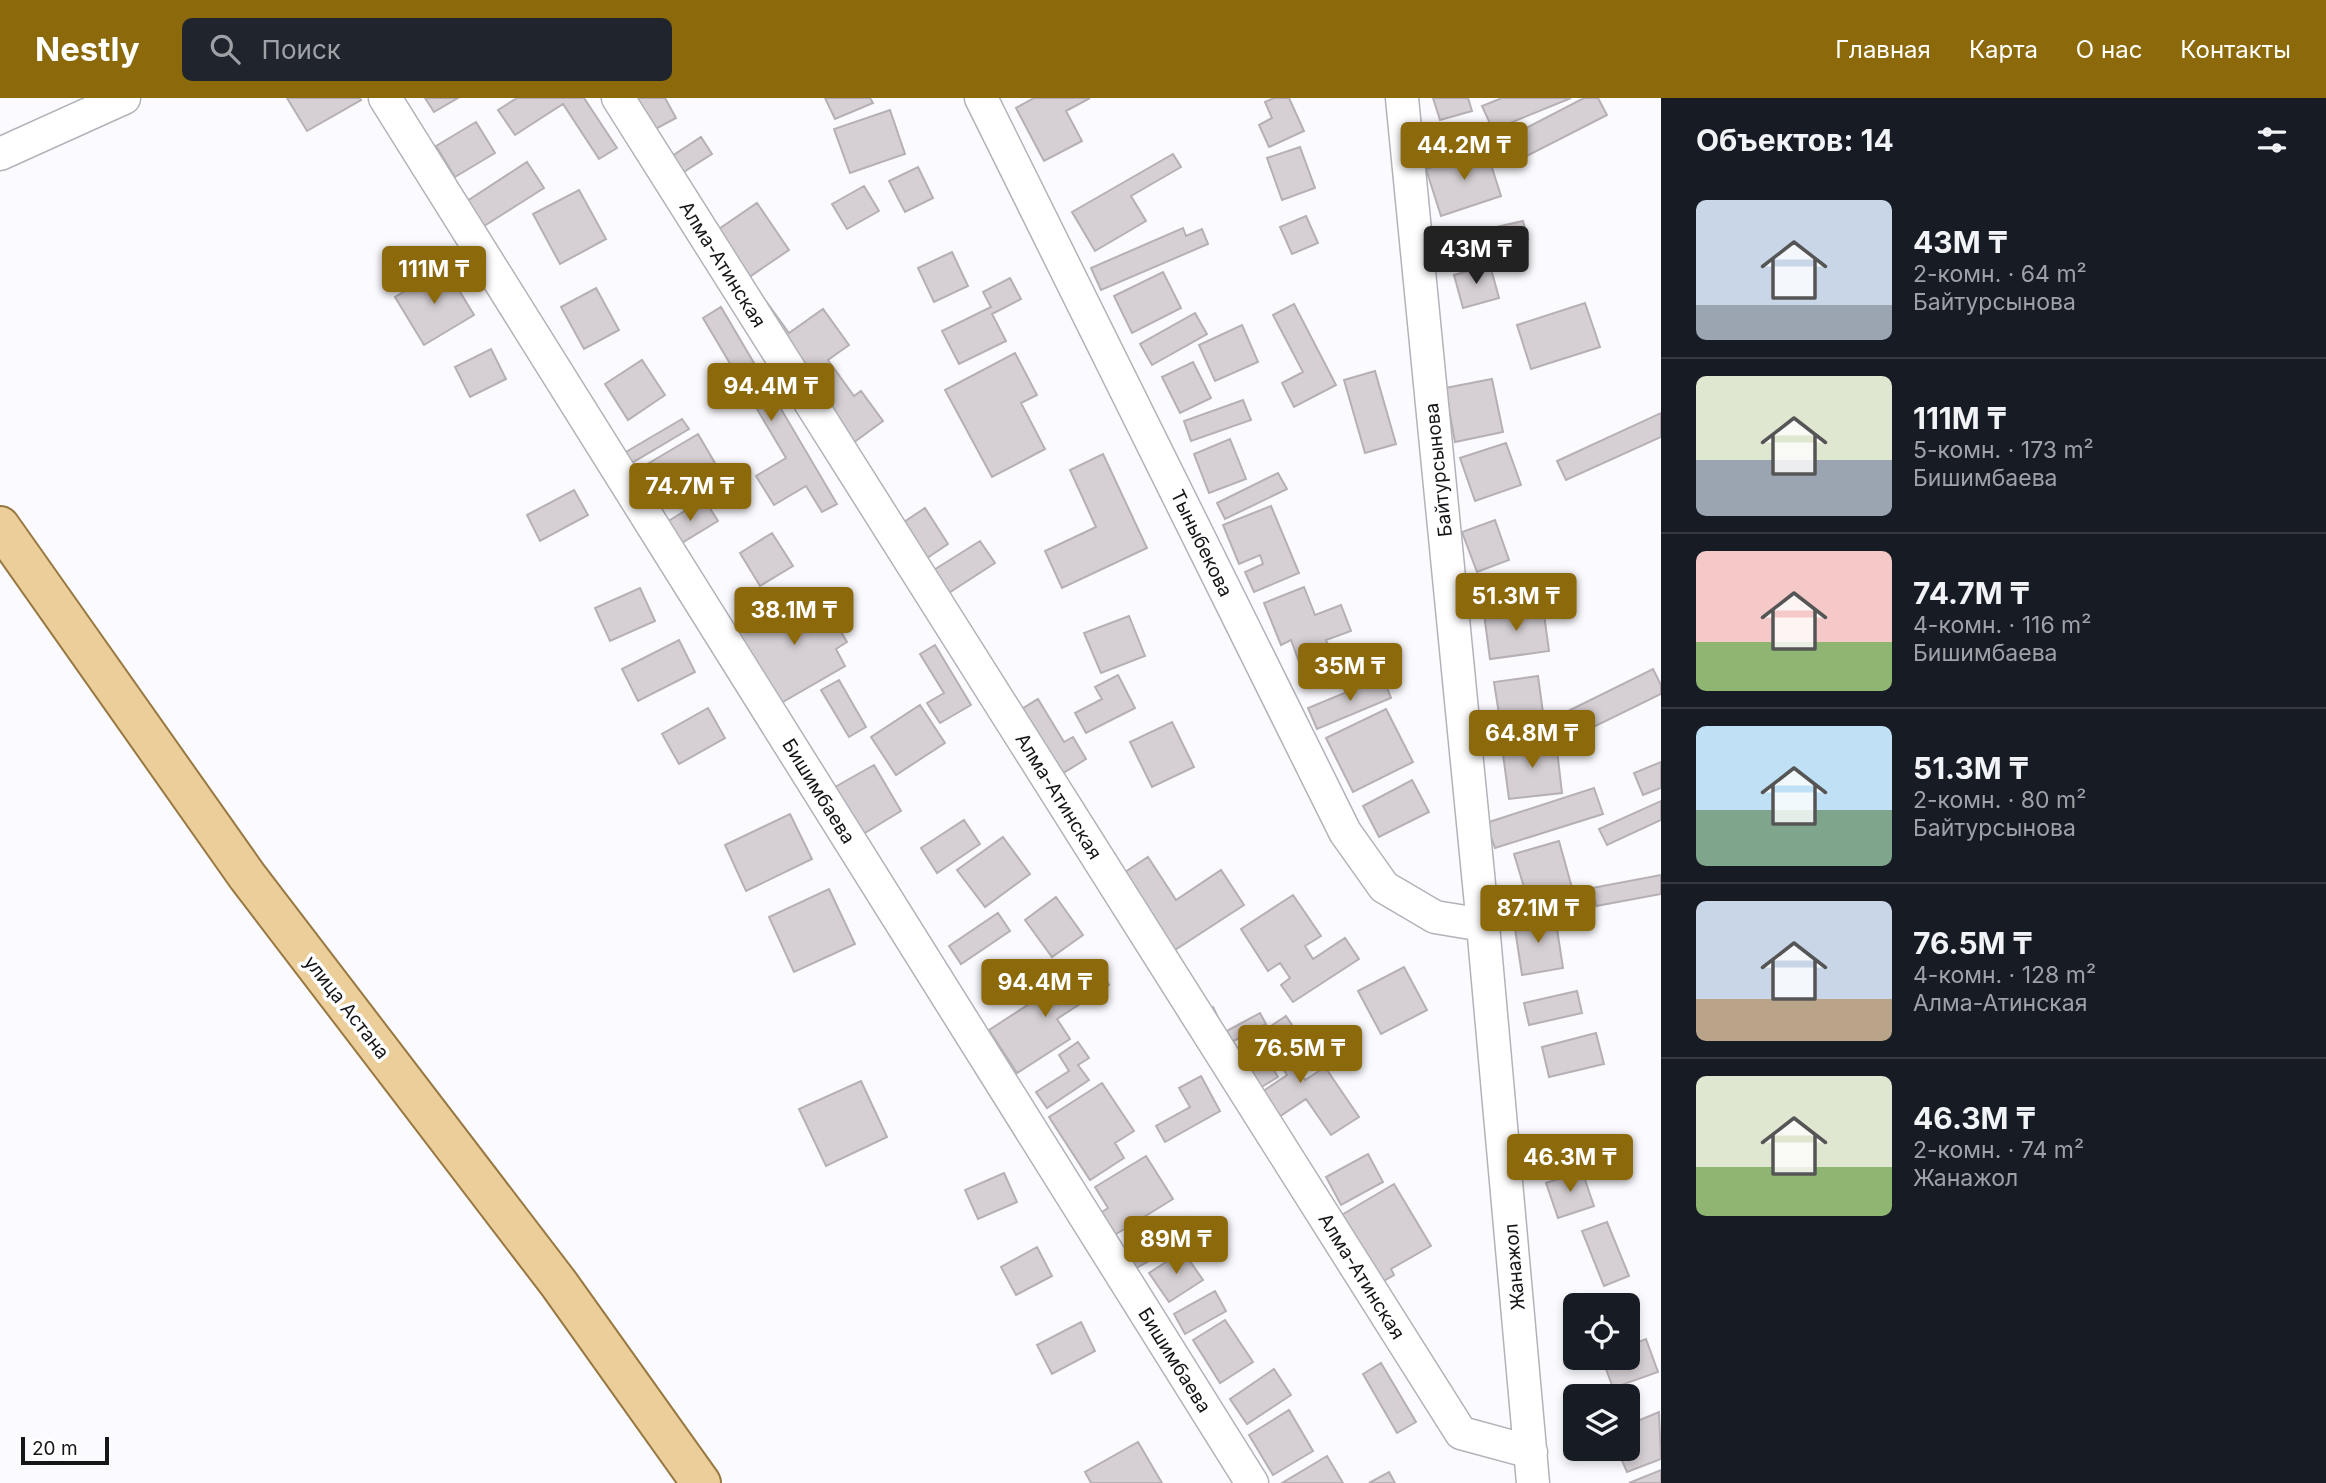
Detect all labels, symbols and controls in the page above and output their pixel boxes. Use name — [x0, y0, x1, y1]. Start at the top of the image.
search box — [182, 18, 672, 81]
text: Nestly — [35, 29, 140, 69]
icon: search — [206, 30, 244, 68]
text: Поиск — [262, 34, 341, 65]
text: Главная — [1835, 35, 1931, 64]
text: Карта — [1969, 35, 2038, 64]
text: О нас — [2076, 35, 2142, 64]
text: Контакты — [2180, 35, 2291, 64]
icon: filters — [2253, 121, 2291, 159]
pin: 44.2M ₸ — [1399, 122, 1529, 182]
text: Объектов: 14 — [1696, 122, 1894, 158]
text: 44.2M ₸ — [1417, 131, 1511, 159]
street label: Алма-Атинская — [675, 197, 771, 331]
text: 43M ₸ — [1913, 224, 2008, 260]
pin: 43M ₸ — [1427, 226, 1525, 286]
icon: home — [1752, 228, 1836, 312]
text: 43M ₸ — [1440, 235, 1512, 263]
pin: 111M ₸ — [377, 246, 491, 306]
text: 111M ₸ — [398, 255, 470, 283]
text: 2-комн. · 64 m² — [1913, 260, 2087, 288]
text: Байтурсынова — [1913, 288, 2076, 316]
pin: 94.4M ₸ — [706, 364, 836, 423]
text: 94.4M ₸ — [723, 372, 819, 400]
text: 111M ₸ — [1913, 400, 2007, 436]
street label: Байтурсынова — [1420, 402, 1457, 538]
icon: home — [1752, 404, 1836, 488]
text: 5-комн. · 173 m² — [1913, 436, 2094, 464]
pin: 74.7M ₸ — [625, 464, 755, 523]
text: Бишимбаева — [1913, 464, 2058, 492]
text: 74.7M ₸ — [645, 472, 735, 500]
street label: Тыныбекова — [1166, 486, 1237, 601]
pin: 51.3M ₸ — [1451, 574, 1581, 633]
text: 74.7M ₸ — [1913, 575, 2030, 611]
icon: home — [1752, 579, 1836, 663]
text: 51.3M ₸ — [1472, 582, 1560, 610]
pin: 38.1M ₸ — [729, 588, 859, 647]
text: 38.1M ₸ — [750, 596, 838, 624]
text: 4-комн. · 116 m² — [1913, 611, 2091, 639]
text: Бишимбаева — [1913, 639, 2058, 667]
pin: 35M ₸ — [1301, 644, 1399, 703]
text: 35M ₸ — [1314, 652, 1386, 680]
pin: 64.8M ₸ — [1467, 710, 1597, 770]
text: 64.8M ₸ — [1485, 719, 1579, 747]
street label: Алма-Атинская — [1011, 729, 1107, 863]
street label: Бишимбаева — [777, 735, 860, 848]
text: 51.3M ₸ — [1913, 750, 2029, 786]
icon: home — [1752, 754, 1836, 838]
text: 2-комн. · 80 m² — [1913, 786, 2086, 814]
text: Байтурсынова — [1913, 814, 2076, 842]
pin: 87.1M ₸ — [1473, 886, 1603, 945]
text: 87.1M ₸ — [1496, 894, 1580, 922]
text: 76.5M ₸ — [1913, 925, 2033, 961]
icon: home — [1752, 929, 1836, 1013]
street label: улица Астана — [299, 951, 394, 1064]
pin: 94.4M ₸ — [980, 960, 1110, 1019]
text: 4-комн. · 128 m² — [1913, 961, 2096, 989]
text: 94.4M ₸ — [997, 968, 1093, 996]
text: Алма-Атинская — [1913, 989, 2088, 1017]
pin: 76.5M ₸ — [1235, 1026, 1365, 1085]
text: 76.5M ₸ — [1254, 1034, 1346, 1062]
text: 46.3M ₸ — [1913, 1100, 2036, 1136]
icon: home — [1752, 1104, 1836, 1188]
pin: 46.3M ₸ — [1505, 1134, 1635, 1194]
text: 2-комн. · 74 m² — [1913, 1136, 2084, 1164]
text: 46.3M ₸ — [1523, 1143, 1617, 1171]
text: Жанажол — [1913, 1164, 2018, 1192]
street label: Алма-Атинская — [1314, 1209, 1410, 1343]
pin: 89M ₸ — [1127, 1216, 1225, 1276]
street label: Жанажол — [1499, 1223, 1530, 1311]
text: 89M ₸ — [1140, 1225, 1212, 1253]
map controls — [1563, 1293, 1640, 1461]
button: locate — [1563, 1293, 1640, 1370]
street label: Бишимбаева — [1133, 1304, 1216, 1417]
button: layers — [1563, 1384, 1640, 1461]
scale bar — [21, 1434, 108, 1466]
text: 20 m — [32, 1437, 78, 1460]

